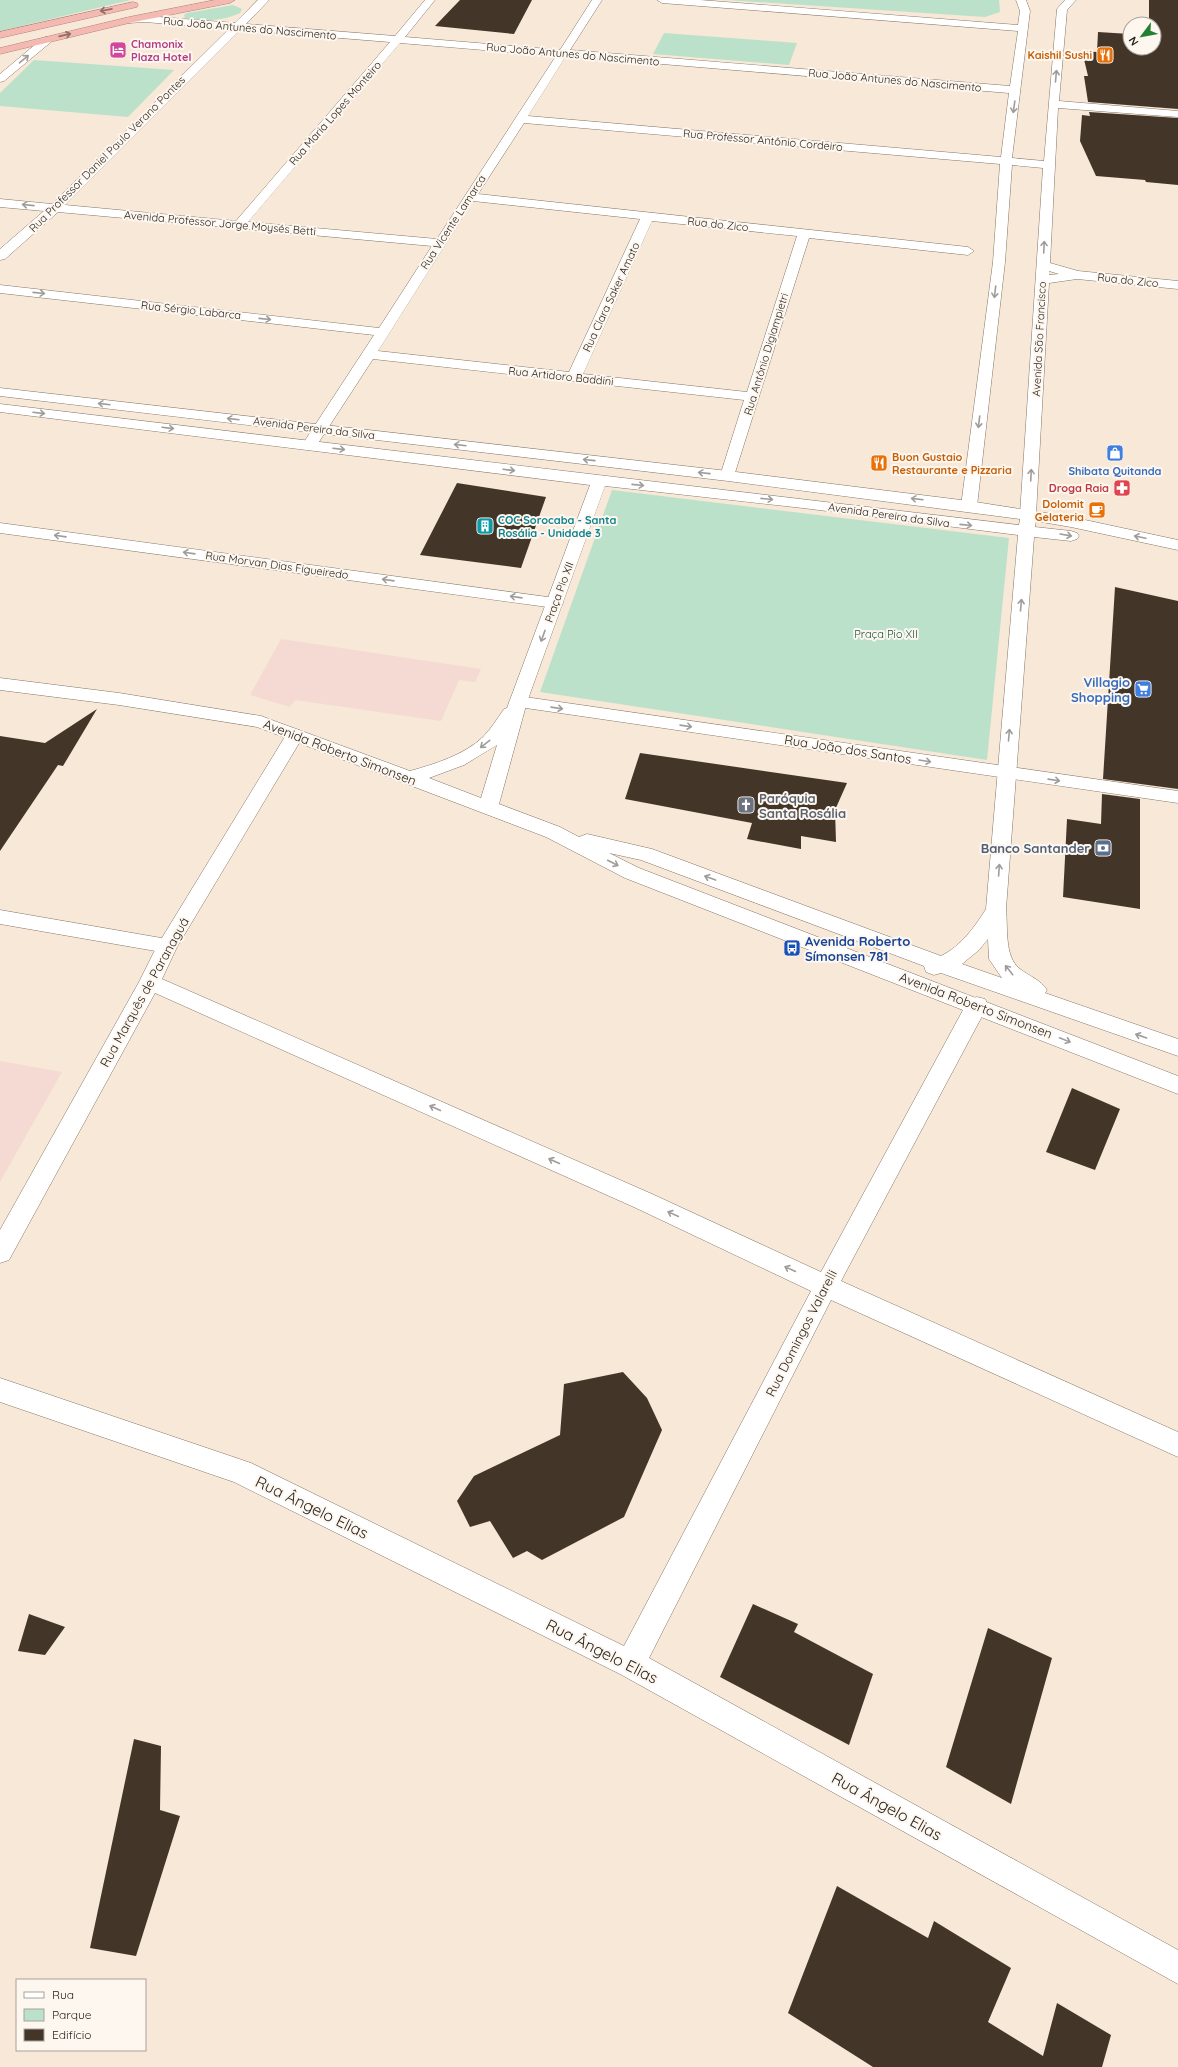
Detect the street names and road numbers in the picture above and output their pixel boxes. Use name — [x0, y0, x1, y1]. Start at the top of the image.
street label: Rua João Antunes do Nascimento — [163, 13, 338, 43]
street label: Rua João Antunes do Nascimento — [486, 39, 661, 69]
street label: Rua Maria Lopes Monteiro — [286, 58, 384, 168]
street label: Rua João Antunes do Nascimento — [808, 65, 983, 95]
street label: Rua Professor Daniel Paulo Verano Pontes — [26, 73, 188, 235]
street label: Rua Professor Antônio Cordeiro — [683, 126, 844, 154]
street label: Rua Vicente Lamarca — [417, 172, 489, 272]
street label: Avenida Professor Jorge Moysés Betti — [124, 208, 316, 238]
street label: Rua do Zico — [687, 214, 750, 234]
street label: Rua Clara Saker Amato — [579, 240, 643, 354]
street label: Rua do Zico — [1097, 270, 1160, 290]
street label: Avenida São Francisco — [1029, 281, 1049, 397]
street label: Rua Antônio Digiampietri — [741, 291, 791, 417]
street label: Rua Sérgio Labarca — [140, 298, 242, 322]
street label: Rua Artidoro Baddini — [508, 364, 614, 388]
street label: Avenida Pereira da Silva — [252, 414, 376, 442]
street label: Avenida Pereira da Silva — [827, 500, 951, 530]
street label: Rua Morvan Dias Figueiredo — [205, 548, 350, 582]
street label: Praça Pio XII — [542, 560, 576, 624]
street label: Avenida Roberto Simonsen — [261, 715, 419, 789]
street label: Rua João dos Santos — [783, 731, 913, 767]
street label: Rua Marquês de Paranaguá — [96, 914, 192, 1070]
street label: Avenida Roberto Simonsen — [897, 968, 1055, 1042]
street label: Rua Domingos Valarelli — [762, 1267, 840, 1399]
street label: Rua Ângelo Elias — [252, 1471, 372, 1543]
street label: Rua Ângelo Elias — [543, 1614, 661, 1688]
street label: Rua Ângelo Elias — [828, 1767, 946, 1845]

